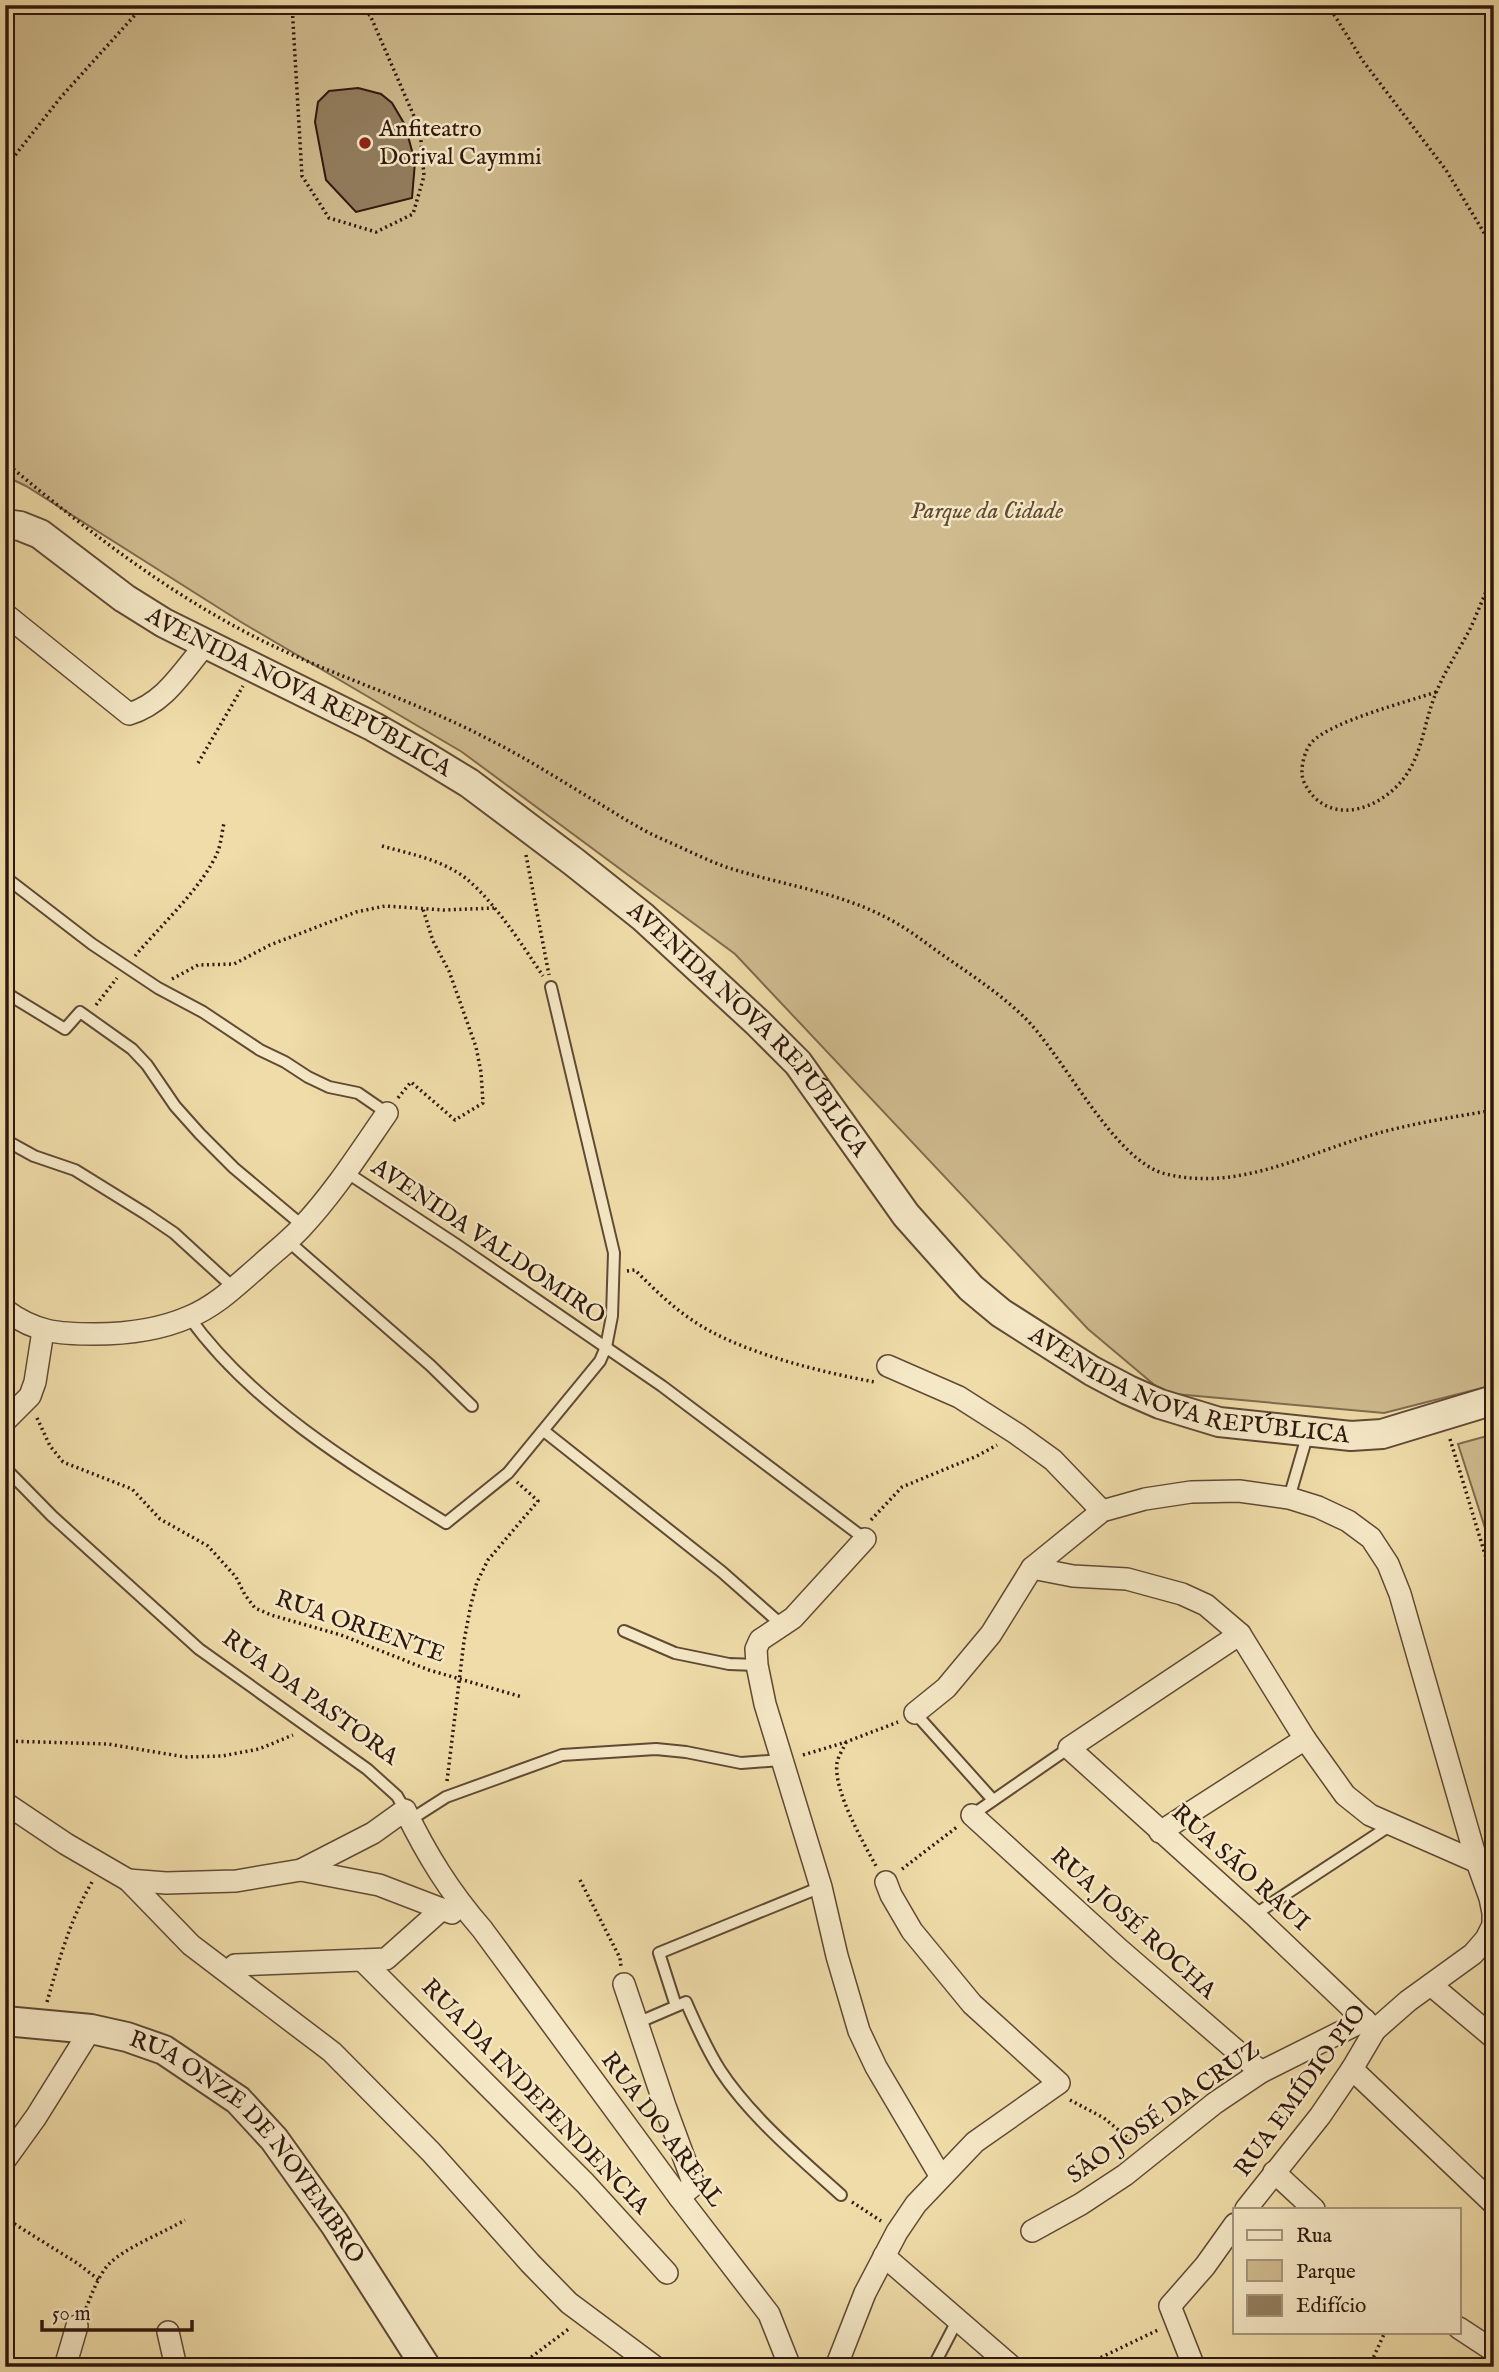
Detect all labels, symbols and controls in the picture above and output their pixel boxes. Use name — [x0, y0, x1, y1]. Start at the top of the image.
place label: Anfiteatro Dorival Caymmi — [378, 114, 542, 173]
marker: Anfiteatro Dorival Caymmi — [357, 135, 373, 151]
park label: Parque da Cidade — [911, 496, 1063, 527]
street label: AVENIDA NOVA REPÚBLICA — [139, 599, 458, 785]
street label: AVENIDA NOVA REPÚBLICA — [620, 894, 876, 1163]
street label: AVENIDA VALDOMIRO — [364, 1151, 611, 1332]
street label: AVENIDA NOVA REPÚBLICA — [1022, 1319, 1352, 1451]
street label: RUA ORIENTE — [271, 1583, 449, 1671]
street label: RUA DA PASTORA — [215, 1623, 405, 1773]
street label: RUA SÃO RAUI — [1164, 1798, 1316, 1938]
street label: RUA JOSÉ ROCHA — [1043, 1841, 1223, 2007]
street label: RUA DA INDEPENDENCIA — [414, 1973, 656, 2222]
street label: RUA EMÍDIO PIO — [1228, 1999, 1374, 2183]
street label: RUA ONZE DE NOVEMBRO — [125, 2024, 371, 2269]
street label: SÃO JOSÉ DA CRUZ — [1061, 2035, 1267, 2191]
street label: RUA DO AREAL — [593, 2046, 731, 2215]
legend — [1233, 2208, 1460, 2334]
text: Rua — [1296, 2223, 1333, 2250]
text: Parque — [1296, 2259, 1356, 2286]
scale bar — [42, 2288, 192, 2332]
text: Edifício — [1296, 2293, 1366, 2320]
text: 50 m — [52, 2301, 91, 2328]

